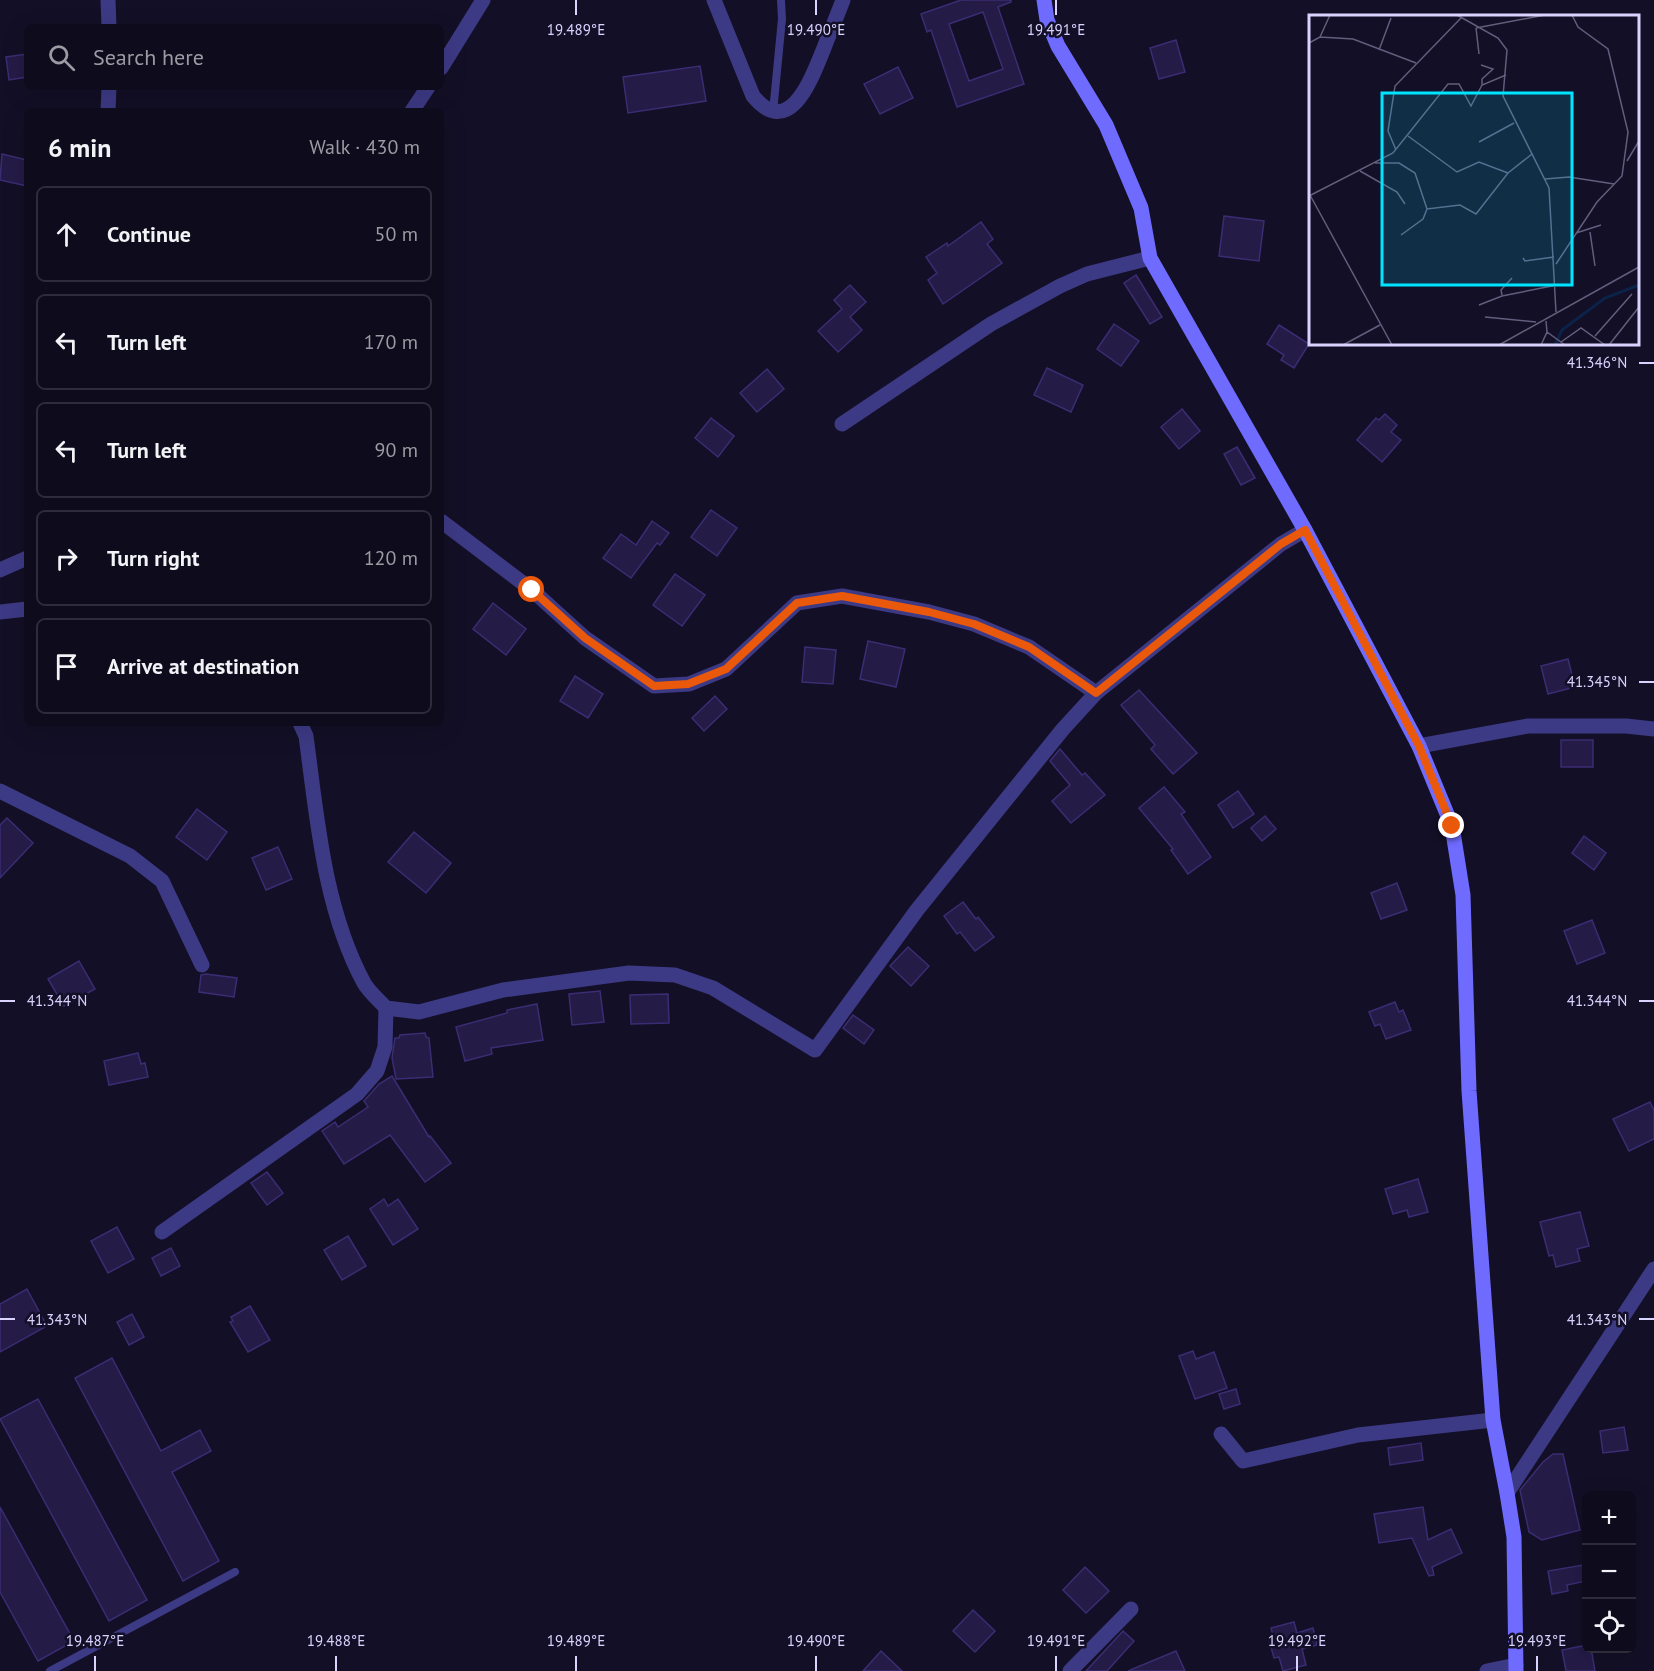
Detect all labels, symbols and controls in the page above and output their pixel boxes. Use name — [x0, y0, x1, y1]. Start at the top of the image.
inset map — [1309, 15, 1639, 345]
text: 19.489°E — [547, 20, 605, 39]
text: 19.490°E — [787, 20, 845, 39]
text: 19.491°E — [1027, 20, 1085, 39]
search box — [24, 24, 444, 90]
icon: search — [45, 41, 78, 74]
text: Search here — [93, 43, 204, 71]
text: 6 min — [48, 131, 111, 164]
text: Walk · 430 m — [309, 134, 420, 160]
icon: ahead — [50, 218, 83, 251]
text: Continue — [107, 220, 191, 248]
text: 50 m — [375, 221, 418, 247]
icon: left — [50, 326, 83, 359]
text: Turn left — [107, 328, 187, 356]
text: 170 m — [364, 329, 418, 355]
text: 41.346°N — [1567, 353, 1627, 372]
icon: left — [50, 434, 83, 467]
text: Turn left — [107, 436, 187, 464]
text: 90 m — [375, 437, 418, 463]
icon: right — [50, 542, 83, 575]
text: Turn right — [107, 544, 199, 572]
text: 120 m — [364, 545, 418, 571]
route start — [518, 576, 544, 602]
icon: arrive — [50, 650, 83, 683]
text: Arrive at destination — [107, 652, 299, 680]
text: 41.345°N — [1567, 672, 1627, 691]
route end — [1438, 812, 1464, 838]
text: 41.344°N — [27, 991, 87, 1010]
text: 41.344°N — [1567, 991, 1627, 1010]
text: 41.343°N — [27, 1310, 87, 1329]
text: 41.343°N — [1567, 1310, 1627, 1329]
map controls — [1582, 1491, 1636, 1653]
button: + — [1582, 1491, 1636, 1545]
button: − — [1582, 1545, 1636, 1599]
button: locate — [1582, 1599, 1636, 1653]
text: 19.487°E — [66, 1631, 124, 1650]
text: 19.488°E — [307, 1631, 365, 1650]
text: 19.489°E — [547, 1631, 605, 1650]
text: 19.490°E — [787, 1631, 845, 1650]
text: 19.491°E — [1027, 1631, 1085, 1650]
text: 19.492°E — [1268, 1631, 1326, 1650]
text: 19.493°E — [1508, 1631, 1566, 1650]

